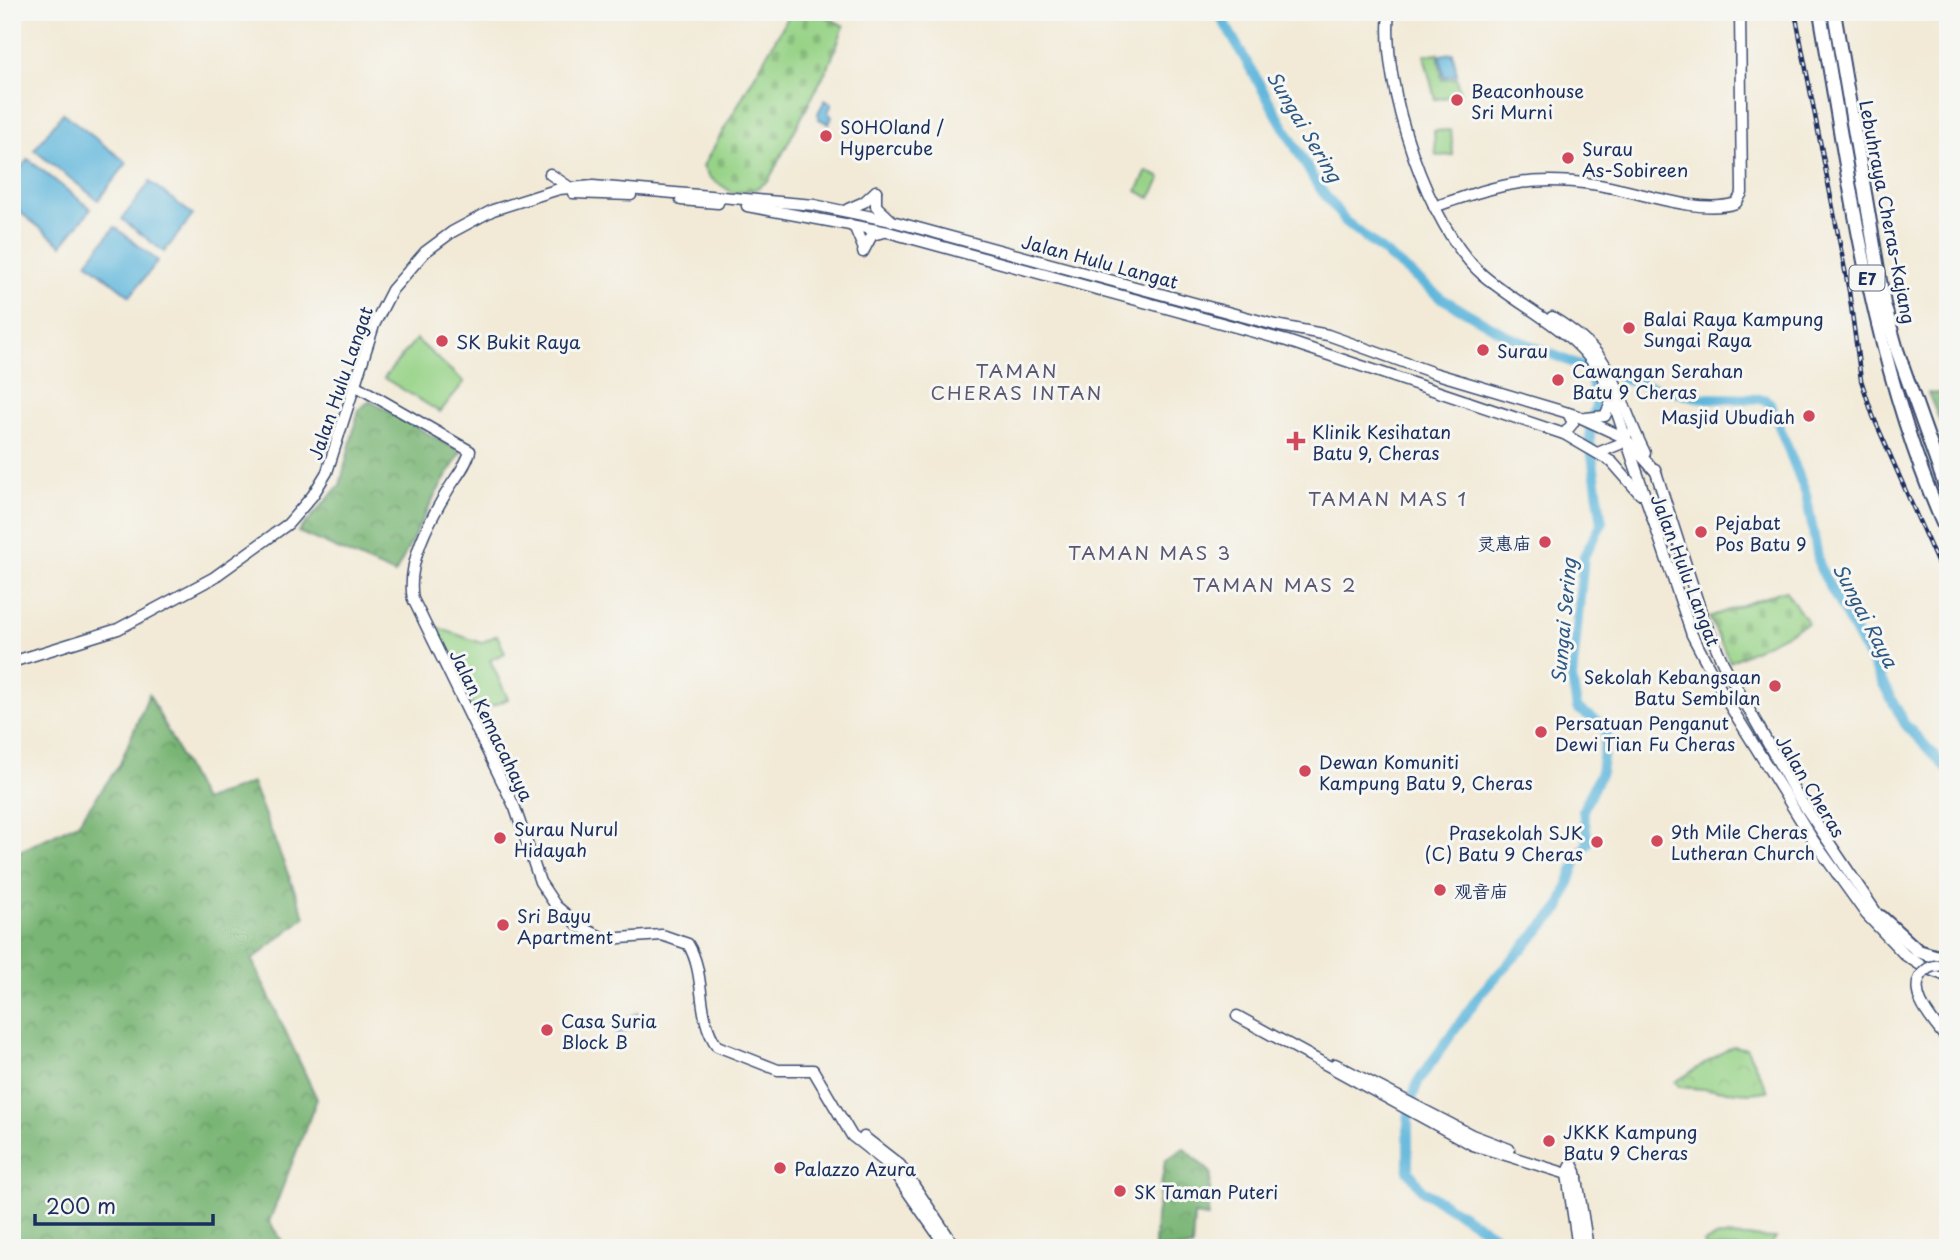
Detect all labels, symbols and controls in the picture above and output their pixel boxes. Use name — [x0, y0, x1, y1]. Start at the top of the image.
water label: Sungai Sering — [1261, 65, 1350, 188]
place label: Beaconhouse Sri Murni — [1471, 77, 1584, 125]
marker: Beaconhouse Sri Murni — [1449, 92, 1465, 108]
street label: Lebuhraya Cheras–Kajang — [1853, 98, 1923, 326]
place label: SOHOland / Hypercube — [840, 113, 944, 161]
marker: SOHOland / Hypercube — [818, 128, 834, 144]
place label: Surau As-Sobireen — [1582, 135, 1688, 183]
marker: Surau As-Sobireen — [1560, 150, 1576, 166]
street label: Jalan Hulu Langat — [1019, 227, 1181, 295]
road number: E7 — [1850, 266, 1884, 290]
street label: Jalan Hulu Langat — [301, 302, 379, 464]
place label: Balai Raya Kampung Sungai Raya — [1643, 305, 1824, 353]
marker: Balai Raya Kampung Sungai Raya — [1621, 320, 1637, 336]
place label: SK Bukit Raya — [456, 328, 581, 355]
marker: SK Bukit Raya — [434, 333, 450, 349]
place label: Surau — [1497, 337, 1548, 364]
marker: Surau — [1475, 342, 1491, 358]
district label: TAMAN CHERAS INTAN — [931, 356, 1103, 406]
place label: Cawangan Serahan Batu 9 Cheras — [1572, 357, 1743, 405]
marker: Cawangan Serahan Batu 9 Cheras — [1550, 372, 1566, 388]
place label: Masjid Ubudiah — [1661, 403, 1795, 430]
marker: Masjid Ubudiah — [1801, 408, 1817, 424]
place label: Klinik Kesihatan Batu 9, Cheras — [1312, 418, 1451, 466]
marker: Klinik Kesihatan Batu 9, Cheras — [1286, 431, 1306, 451]
district label: TAMAN MAS 1 — [1308, 484, 1468, 512]
street label: Jalan Hulu Langat — [1645, 490, 1727, 650]
place label: Pejabat Pos Batu 9 — [1715, 509, 1807, 557]
marker: Pejabat Pos Batu 9 — [1693, 524, 1709, 540]
place label: 灵惠庙 — [1477, 529, 1531, 556]
marker: 灵惠庙 — [1537, 534, 1553, 550]
district label: TAMAN MAS 3 — [1068, 538, 1232, 566]
water label: Sungai Sering — [1544, 556, 1583, 685]
water label: Sungai Raya — [1827, 558, 1906, 673]
district label: TAMAN MAS 2 — [1193, 570, 1358, 598]
street label: Jalan Kemacahaya — [443, 644, 541, 806]
place label: Sekolah Kebangsaan Batu Sembilan — [1584, 663, 1761, 711]
marker: Sekolah Kebangsaan Batu Sembilan — [1767, 678, 1783, 694]
place label: Persatuan Penganut Dewi Tian Fu Cheras — [1555, 709, 1735, 757]
marker: Persatuan Penganut Dewi Tian Fu Cheras — [1533, 724, 1549, 740]
street label: Jalan Cheras — [1770, 729, 1852, 843]
place label: Dewan Komuniti Kampung Batu 9, Cheras — [1319, 748, 1533, 796]
marker: Dewan Komuniti Kampung Batu 9, Cheras — [1297, 763, 1313, 779]
place label: Surau Nurul Hidayah — [514, 815, 618, 863]
place label: 9th Mile Cheras Lutheran Church — [1671, 818, 1815, 866]
place label: Prasekolah SJK (C) Batu 9 Cheras — [1425, 819, 1583, 867]
marker: Surau Nurul Hidayah — [492, 830, 508, 846]
marker: 9th Mile Cheras Lutheran Church — [1649, 833, 1665, 849]
marker: Prasekolah SJK (C) Batu 9 Cheras — [1589, 834, 1605, 850]
place label: 观音庙 — [1454, 877, 1508, 904]
marker: 观音庙 — [1432, 882, 1448, 898]
place label: Sri Bayu Apartment — [517, 902, 613, 950]
marker: Sri Bayu Apartment — [495, 917, 511, 933]
place label: Casa Suria Block B — [561, 1007, 657, 1055]
marker: Casa Suria Block B — [539, 1022, 555, 1038]
place label: JKKK Kampung Batu 9 Cheras — [1563, 1118, 1697, 1166]
marker: JKKK Kampung Batu 9 Cheras — [1541, 1133, 1557, 1149]
place label: Palazzo Azura — [794, 1155, 916, 1182]
marker: Palazzo Azura — [772, 1160, 788, 1176]
place label: SK Taman Puteri — [1134, 1178, 1278, 1205]
scale bar — [35, 1183, 214, 1227]
marker: SK Taman Puteri — [1112, 1183, 1128, 1199]
text: 200 m — [46, 1189, 116, 1221]

